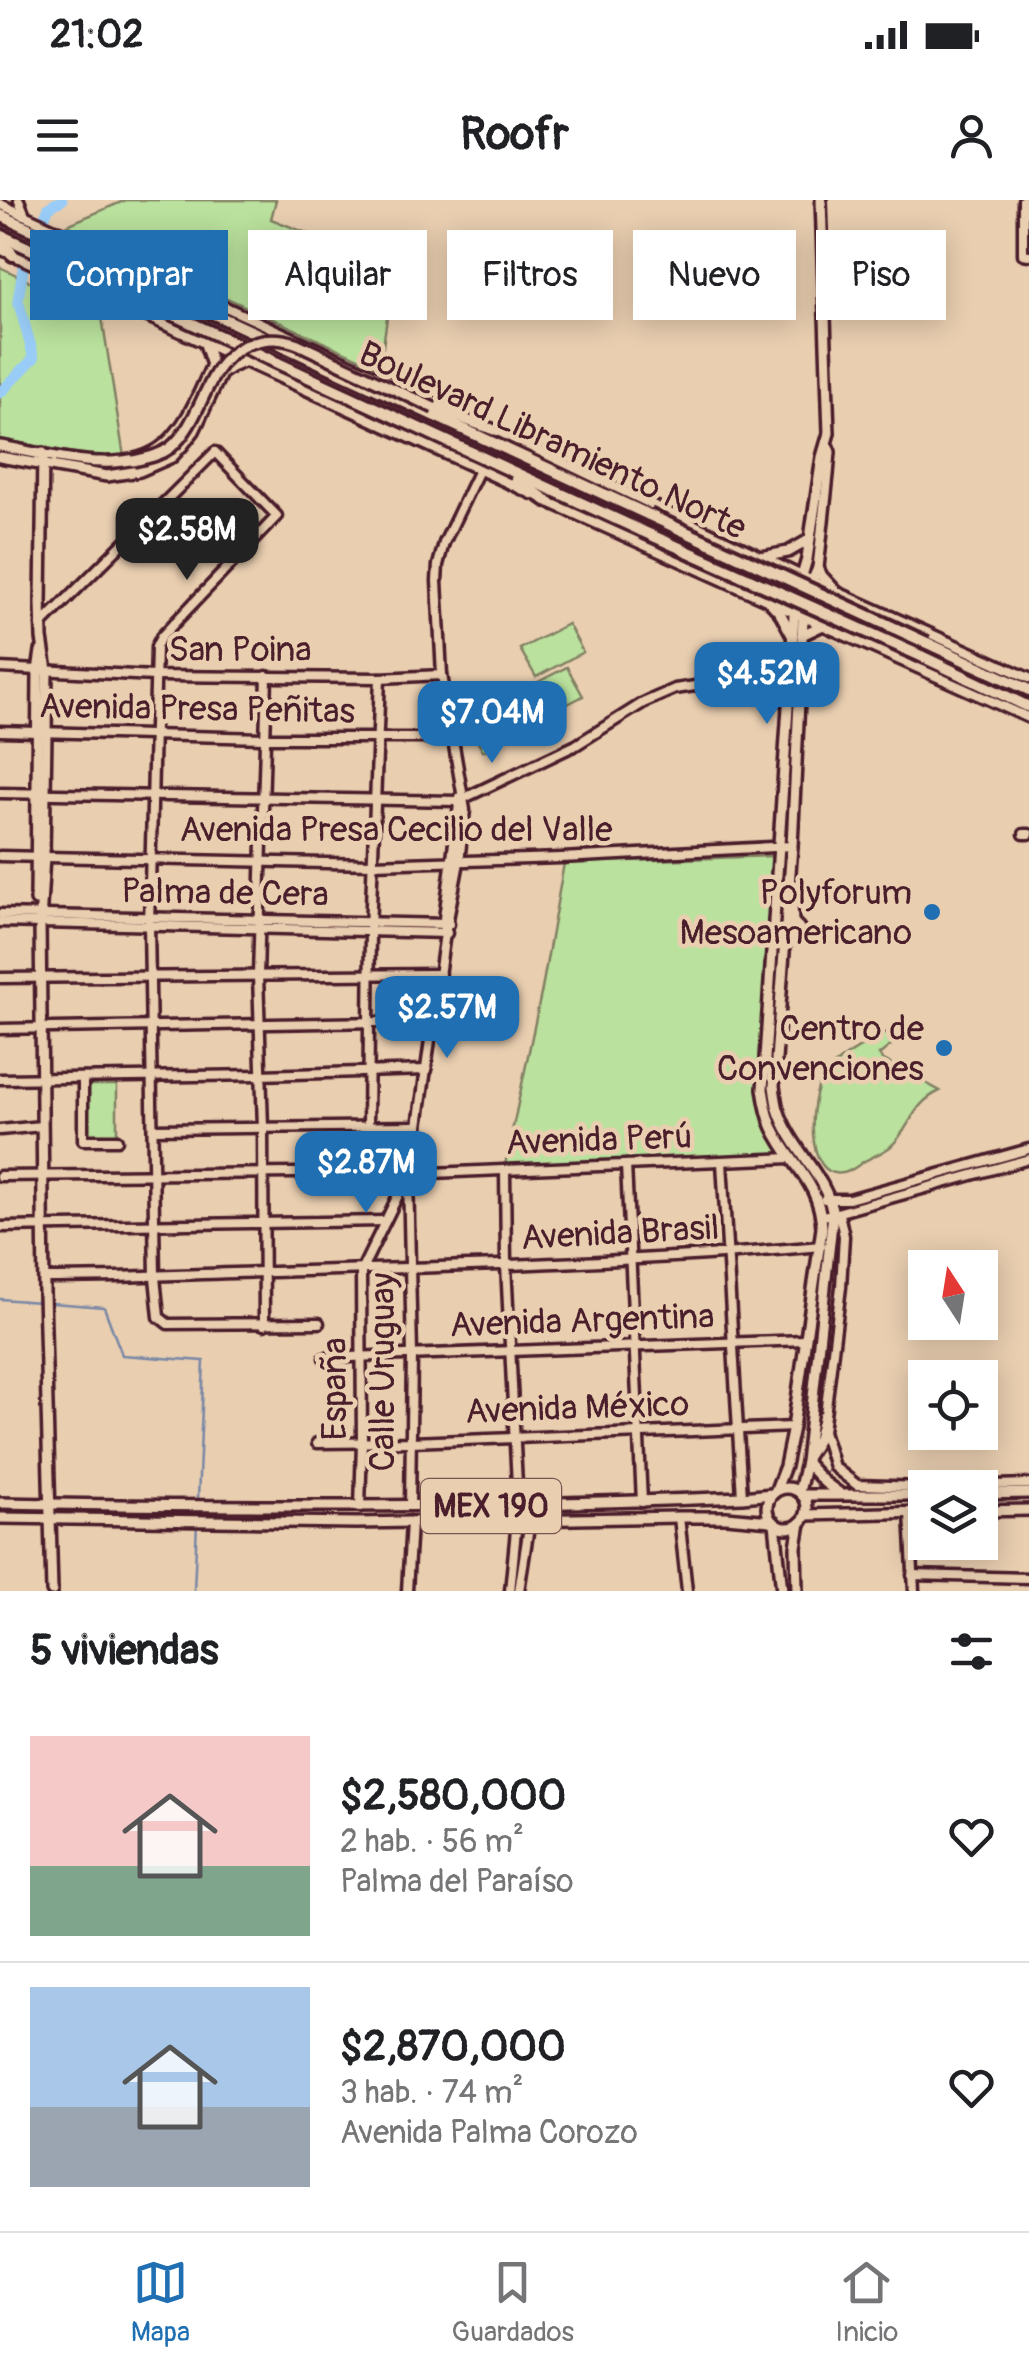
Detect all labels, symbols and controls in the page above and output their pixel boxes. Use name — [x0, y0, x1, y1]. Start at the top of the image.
text: 21:02 — [50, 11, 143, 59]
text: Roofr — [460, 107, 569, 163]
icon: menu — [30, 108, 85, 163]
icon: person — [944, 108, 999, 163]
chip: Comprar — [30, 230, 228, 320]
chip: Alquilar — [248, 230, 427, 320]
chip: Filtros — [447, 230, 613, 320]
chip: Nuevo — [633, 230, 796, 320]
chip: Piso — [816, 230, 946, 320]
street label: Boulevard Libramiento Norte — [352, 332, 753, 550]
pin: $2.58M — [106, 498, 268, 583]
text: $2.58M — [138, 510, 236, 550]
street label: San Poina — [168, 628, 312, 672]
pin: $4.52M — [686, 642, 848, 727]
text: $4.52M — [716, 654, 818, 694]
pin: $7.04M — [411, 681, 573, 766]
street label: Avenida Presa Peñitas — [39, 684, 356, 734]
text: $7.04M — [440, 693, 544, 733]
street label: Avenida Presa Cecilio del Valle — [180, 808, 612, 852]
street label: Palma de Cera — [121, 869, 329, 917]
place label: Polyforum Mesoamericano — [679, 871, 912, 955]
marker: Polyforum Mesoamericano — [921, 901, 943, 923]
pin: $2.57M — [366, 976, 528, 1061]
text: $2.57M — [397, 988, 497, 1028]
place label: Centro de Convenciones — [717, 1007, 924, 1091]
marker: Centro de Convenciones — [933, 1037, 955, 1059]
street label: Avenida Perú — [505, 1115, 693, 1165]
pin: $2.87M — [285, 1131, 447, 1216]
text: $2.87M — [317, 1143, 415, 1183]
street label: Avenida Brasil — [520, 1206, 720, 1260]
north arrow — [908, 1250, 998, 1340]
map controls — [908, 1250, 998, 1560]
street label: Calle Uruguay — [361, 1272, 405, 1472]
street label: Avenida Argentina — [449, 1294, 715, 1348]
street label: España — [313, 1337, 357, 1441]
button: locate — [908, 1360, 998, 1450]
street label: Avenida México — [464, 1382, 690, 1434]
button: layers — [908, 1470, 998, 1560]
road number: MEX 190 — [421, 1479, 561, 1533]
icon: filters — [944, 1624, 999, 1679]
text: 5 viviendas — [30, 1625, 218, 1677]
text: $2,580,000 — [340, 1770, 566, 1822]
icon: home — [110, 1776, 230, 1896]
icon: heart — [944, 1809, 999, 1864]
text: 2 hab. · 56 m² — [340, 1822, 524, 1862]
text: Palma del Paraíso — [340, 1862, 573, 1902]
text: $2,870,000 — [340, 2021, 566, 2073]
icon: home — [110, 2027, 230, 2147]
icon: heart — [944, 2060, 999, 2115]
text: 3 hab. · 74 m² — [340, 2073, 523, 2113]
text: Avenida Palma Corozo — [340, 2113, 638, 2153]
tab: Mapa — [131, 2255, 190, 2350]
tab: Guardados — [451, 2255, 574, 2350]
tab: Inicio — [835, 2255, 898, 2350]

